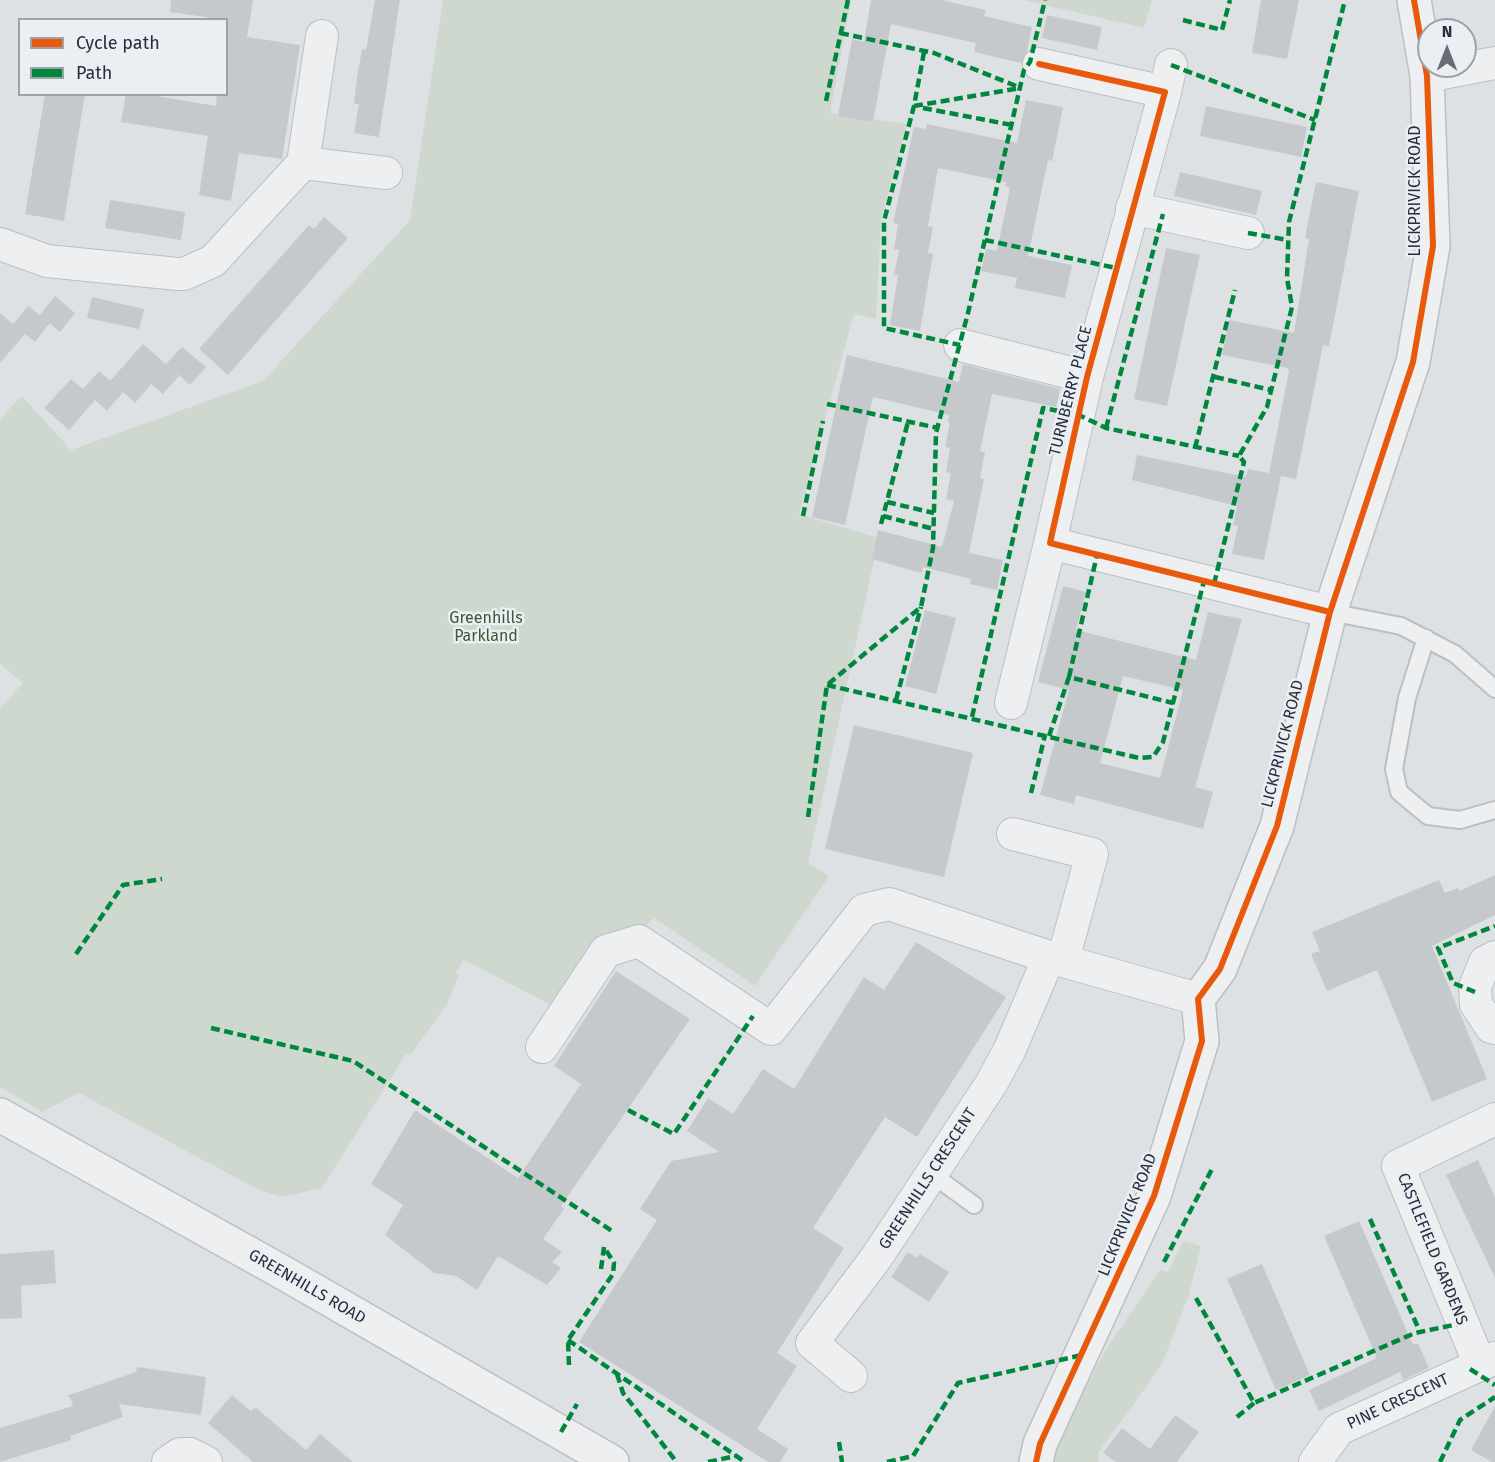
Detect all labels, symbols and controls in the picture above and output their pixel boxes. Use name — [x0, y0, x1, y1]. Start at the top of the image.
legend — [18, 18, 228, 96]
north arrow — [1417, 18, 1477, 78]
text: N — [1442, 22, 1452, 41]
text: Cycle path — [76, 32, 160, 54]
text: Path — [76, 62, 112, 84]
street label: LICKPRIVICK ROAD — [1406, 126, 1426, 256]
street label: TURNBERRY PLACE — [1046, 324, 1096, 458]
park label: Greenhills Parkland — [449, 609, 523, 647]
street label: LICKPRIVICK ROAD — [1258, 678, 1308, 810]
street label: GREENHILLS CRESCENT — [875, 1105, 981, 1253]
street label: LICKPRIVICK ROAD — [1095, 1151, 1161, 1279]
street label: CASTLEFIELD GARDENS — [1393, 1170, 1471, 1328]
street label: GREENHILLS ROAD — [245, 1246, 369, 1328]
street label: PINE CRESCENT — [1344, 1370, 1452, 1434]

